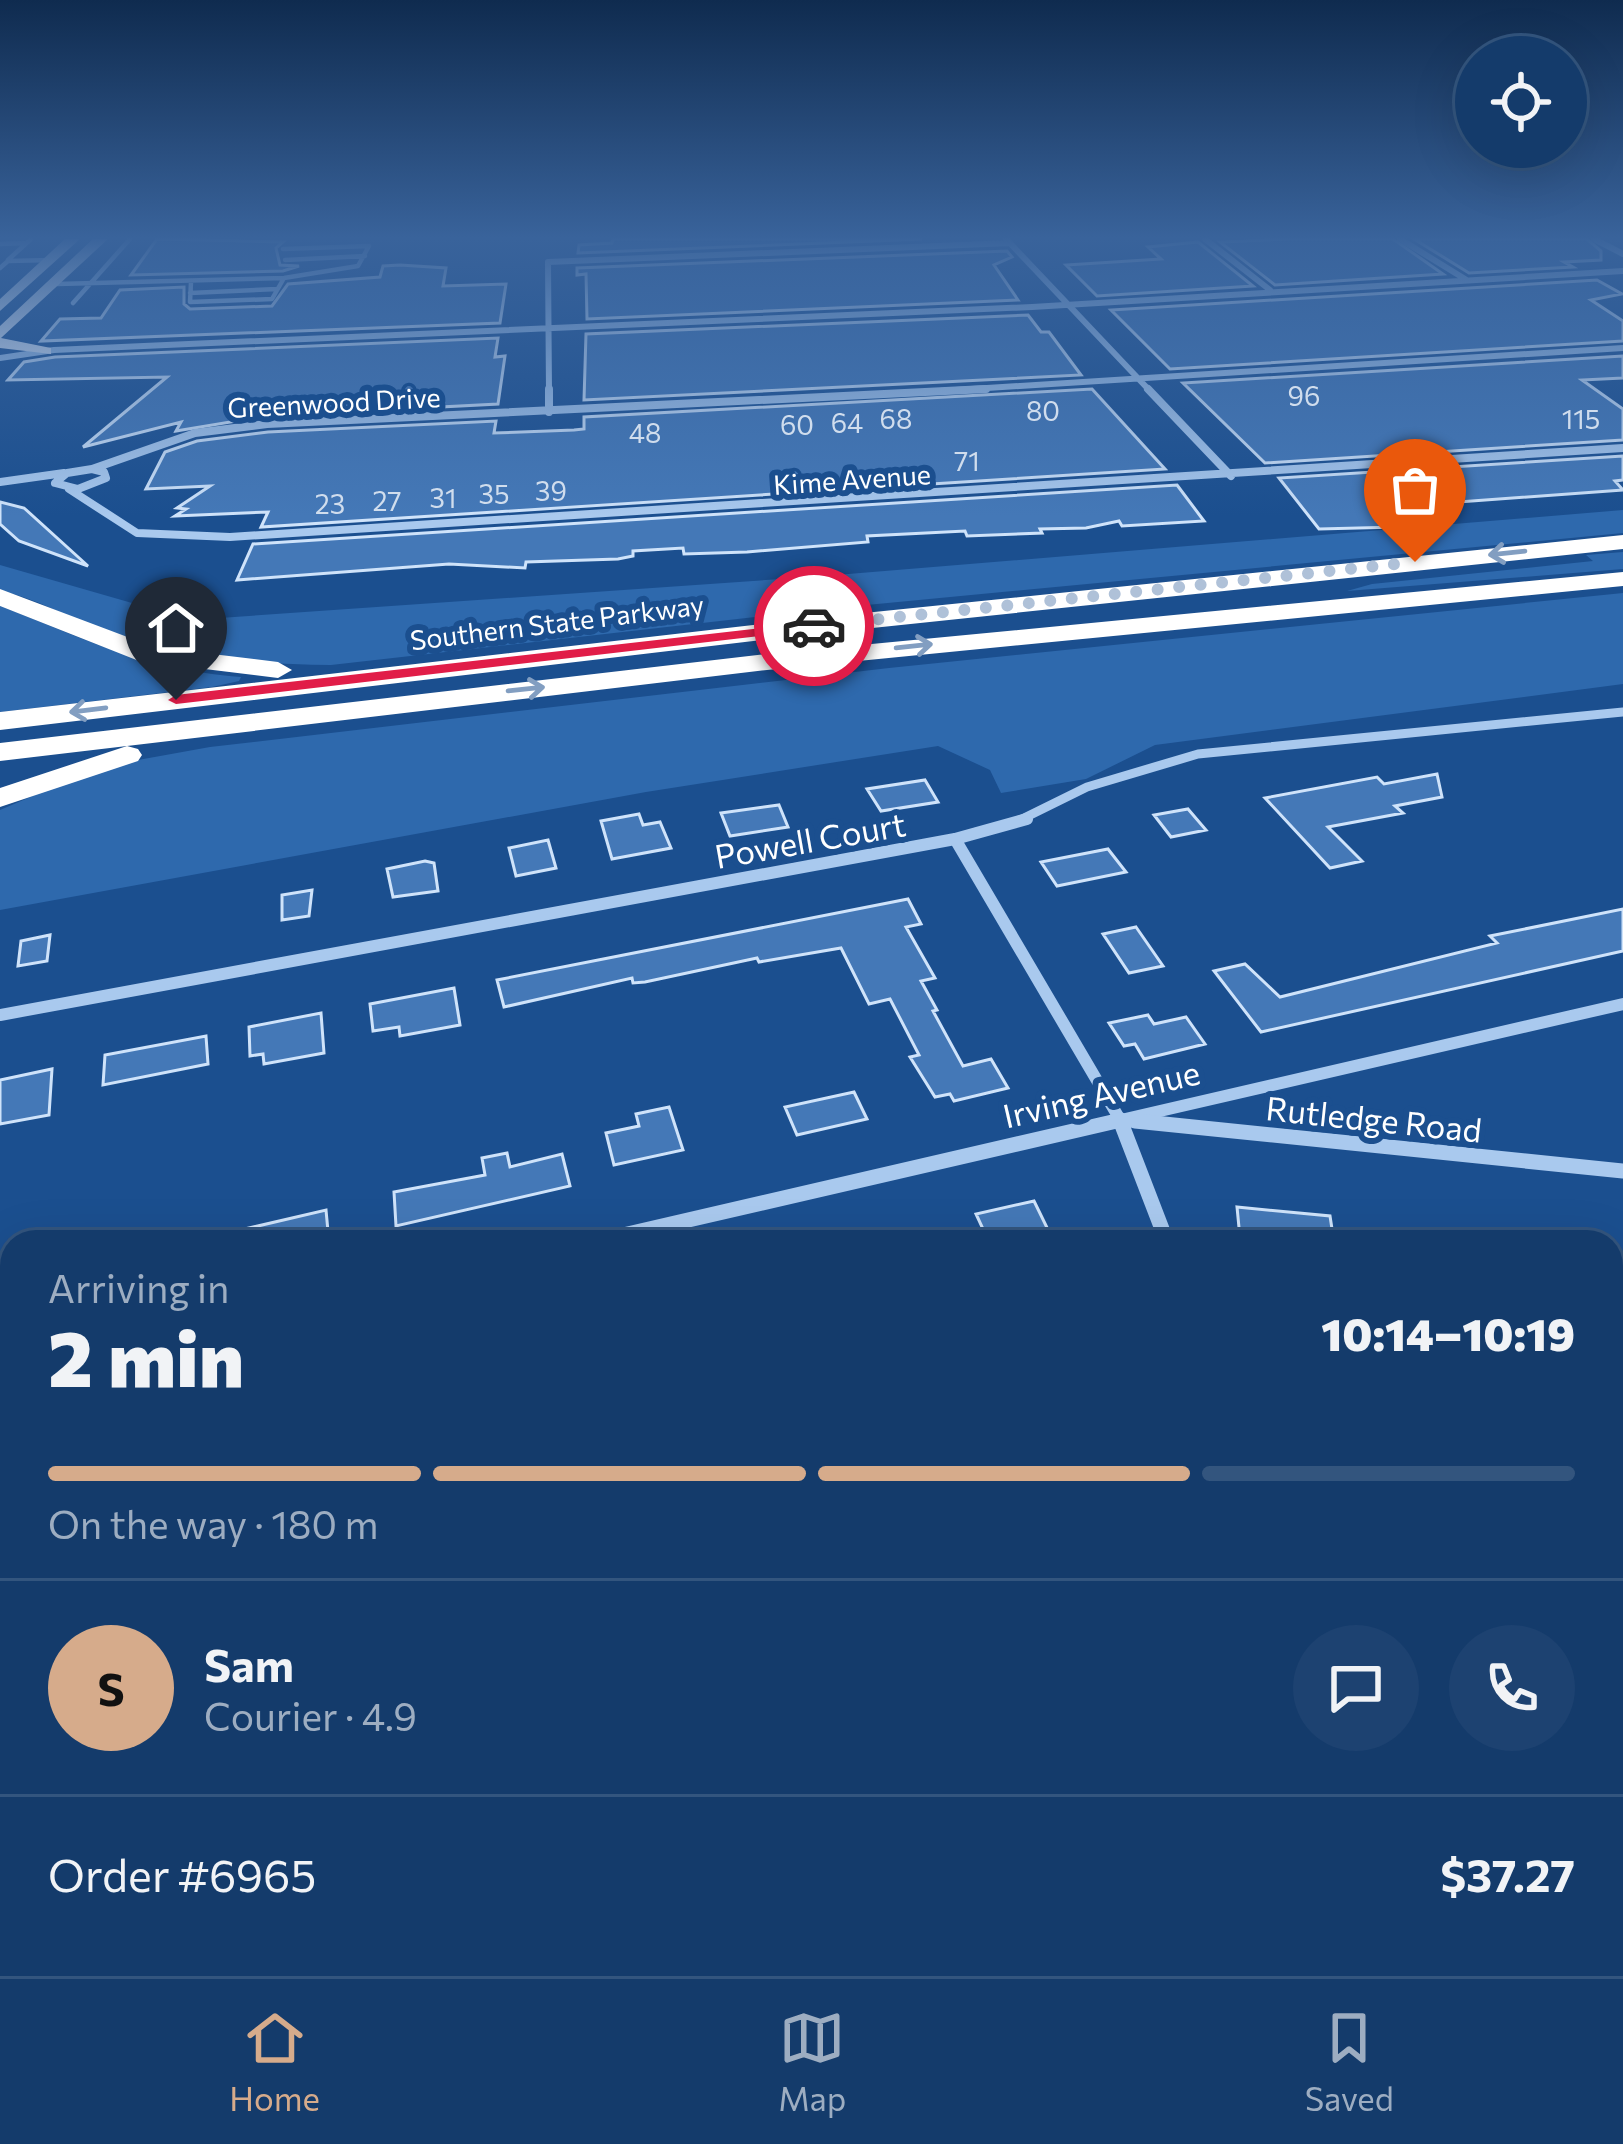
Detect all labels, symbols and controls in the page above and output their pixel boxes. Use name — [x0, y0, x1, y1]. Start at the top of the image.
map controls — [1455, 36, 1587, 168]
button: locate — [1455, 36, 1587, 168]
house number: 96 — [1288, 379, 1320, 412]
street label: Greenwood Drive — [227, 380, 441, 424]
house number: 80 — [1026, 394, 1060, 427]
house number: 68 — [880, 402, 912, 435]
house number: 115 — [1562, 402, 1600, 435]
house number: 64 — [831, 406, 863, 439]
house number: 60 — [780, 408, 814, 441]
house number: 48 — [629, 416, 661, 449]
pin — [1364, 439, 1466, 562]
house number: 71 — [954, 444, 980, 477]
street label: Kime Avenue — [772, 457, 932, 501]
icon: bag — [1382, 457, 1448, 523]
house number: 39 — [535, 474, 567, 507]
house number: 35 — [479, 477, 509, 510]
house number: 31 — [430, 481, 456, 514]
house number: 27 — [372, 484, 402, 517]
house number: 23 — [315, 487, 345, 520]
one-way arrow — [1488, 542, 1527, 565]
courier — [754, 566, 874, 686]
pin — [125, 577, 227, 700]
street label: Southern State Parkway — [408, 588, 706, 656]
icon: car — [781, 593, 847, 659]
icon: home — [143, 595, 209, 661]
one-way arrow — [894, 634, 933, 657]
one-way arrow — [506, 677, 545, 699]
one-way arrow — [70, 700, 109, 722]
street label: Powell Court — [711, 802, 909, 876]
street label: Irving Avenue — [998, 1050, 1204, 1136]
street label: Rutledge Road — [1264, 1086, 1484, 1150]
text: Arriving in — [48, 1263, 229, 1311]
text: 10:14–10:19 — [1321, 1305, 1575, 1360]
text: 2 min — [48, 1308, 244, 1403]
text: On the way · 180 m — [48, 1499, 378, 1547]
button: chat — [1293, 1625, 1419, 1751]
button: phone — [1449, 1625, 1575, 1751]
text: Sam — [204, 1636, 294, 1691]
text: S — [97, 1660, 125, 1715]
text: Courier · 4.9 — [204, 1691, 417, 1739]
text: Order #6965 — [48, 1846, 316, 1901]
text: $37.27 — [1440, 1846, 1575, 1901]
tab: Home — [229, 2005, 320, 2118]
tab: Map — [778, 2005, 846, 2118]
tab: Saved — [1305, 2005, 1394, 2118]

